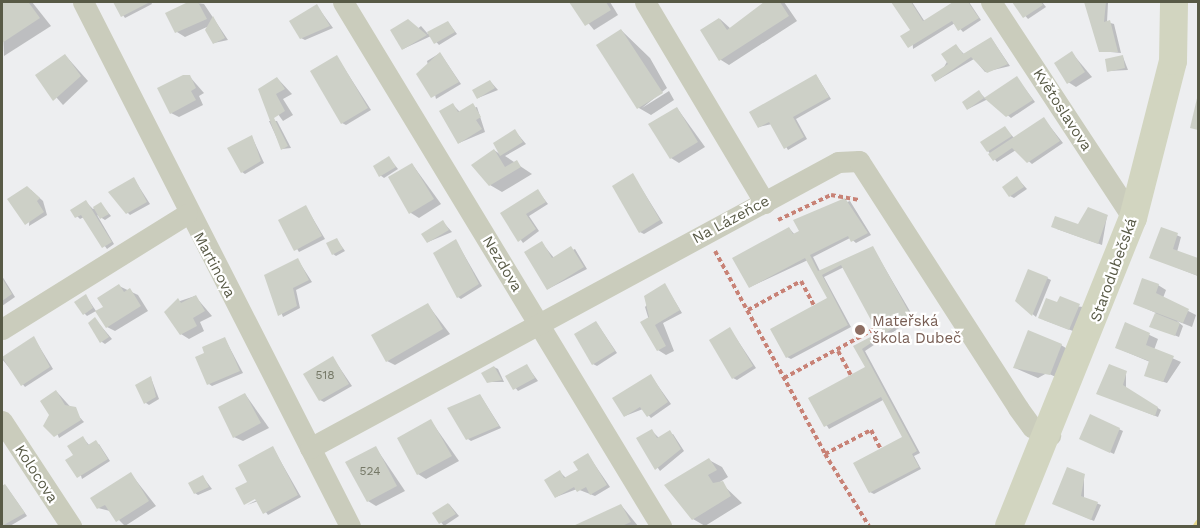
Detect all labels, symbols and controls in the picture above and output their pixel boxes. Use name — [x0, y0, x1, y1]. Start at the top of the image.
street label: Květoslavova — [1029, 66, 1095, 154]
street label: Na Lázeňce — [689, 192, 773, 248]
street label: Starodubečská — [1087, 216, 1141, 324]
street label: Martinova — [189, 229, 239, 301]
street label: Nezdova — [478, 233, 526, 295]
place label: Mateřská škola Dubeč — [872, 312, 962, 347]
marker: Mateřská škola Dubeč — [853, 323, 867, 337]
house number: 518 — [315, 369, 335, 383]
street label: Kolocova — [11, 442, 61, 506]
house number: 524 — [360, 465, 380, 479]

